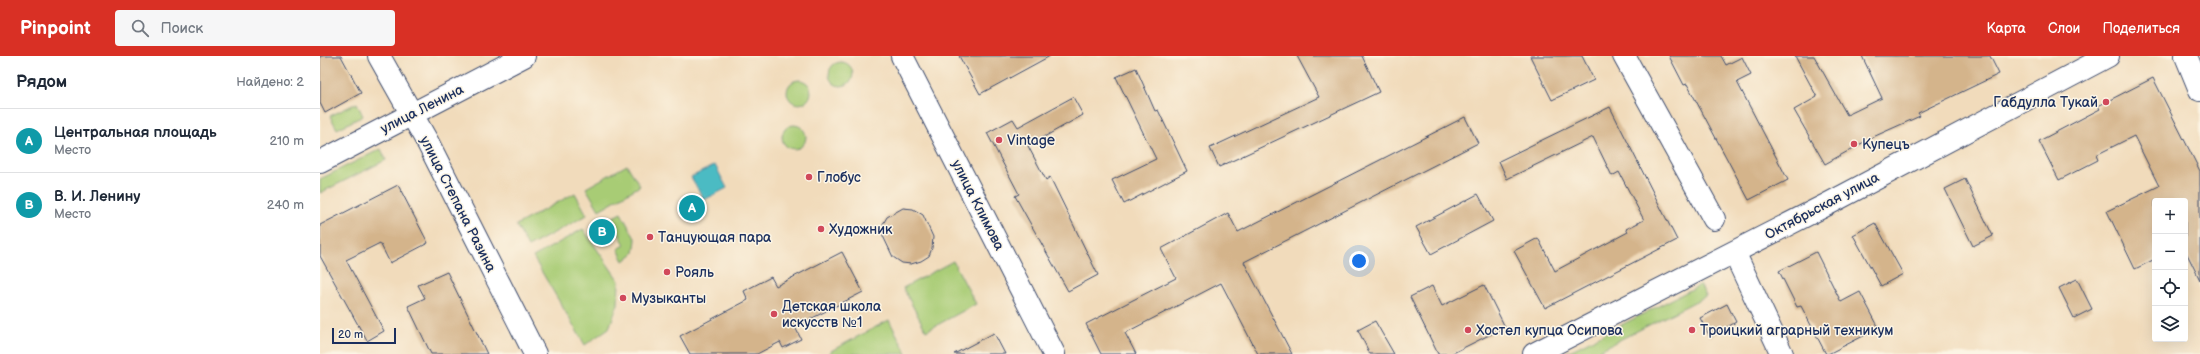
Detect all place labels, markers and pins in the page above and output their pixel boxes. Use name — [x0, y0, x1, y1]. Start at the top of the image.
place label: Габдулла Тукай — [1993, 94, 2098, 111]
marker: Габдулла Тукай — [2101, 97, 2111, 107]
place label: Vintage — [1007, 132, 1055, 149]
marker: Vintage — [994, 135, 1004, 145]
place label: Купецъ — [1862, 136, 1910, 153]
marker: Купецъ — [1849, 139, 1859, 149]
place label: Глобус — [817, 169, 861, 186]
marker: Глобус — [804, 172, 814, 182]
pin: A — [679, 193, 705, 223]
pin: B — [589, 217, 615, 247]
place label: Художник — [829, 221, 893, 238]
marker: Художник — [816, 224, 826, 234]
place label: Танцующая пара — [658, 229, 772, 246]
marker: Танцующая пара — [645, 232, 655, 242]
place label: Рояль — [675, 264, 714, 281]
marker: Рояль — [662, 267, 672, 277]
place label: Музыканты — [631, 290, 706, 307]
marker: Музыканты — [618, 293, 628, 303]
place label: Детская школа искусств №1 — [782, 298, 882, 331]
marker: Детская школа искусств №1 — [769, 309, 779, 319]
place label: Хостел купца Осипова — [1476, 322, 1623, 339]
place label: Троицкий аграрный техникум — [1700, 322, 1894, 339]
marker: Хостел купца Осипова — [1463, 325, 1473, 335]
marker: Троицкий аграрный техникум — [1687, 325, 1697, 335]

